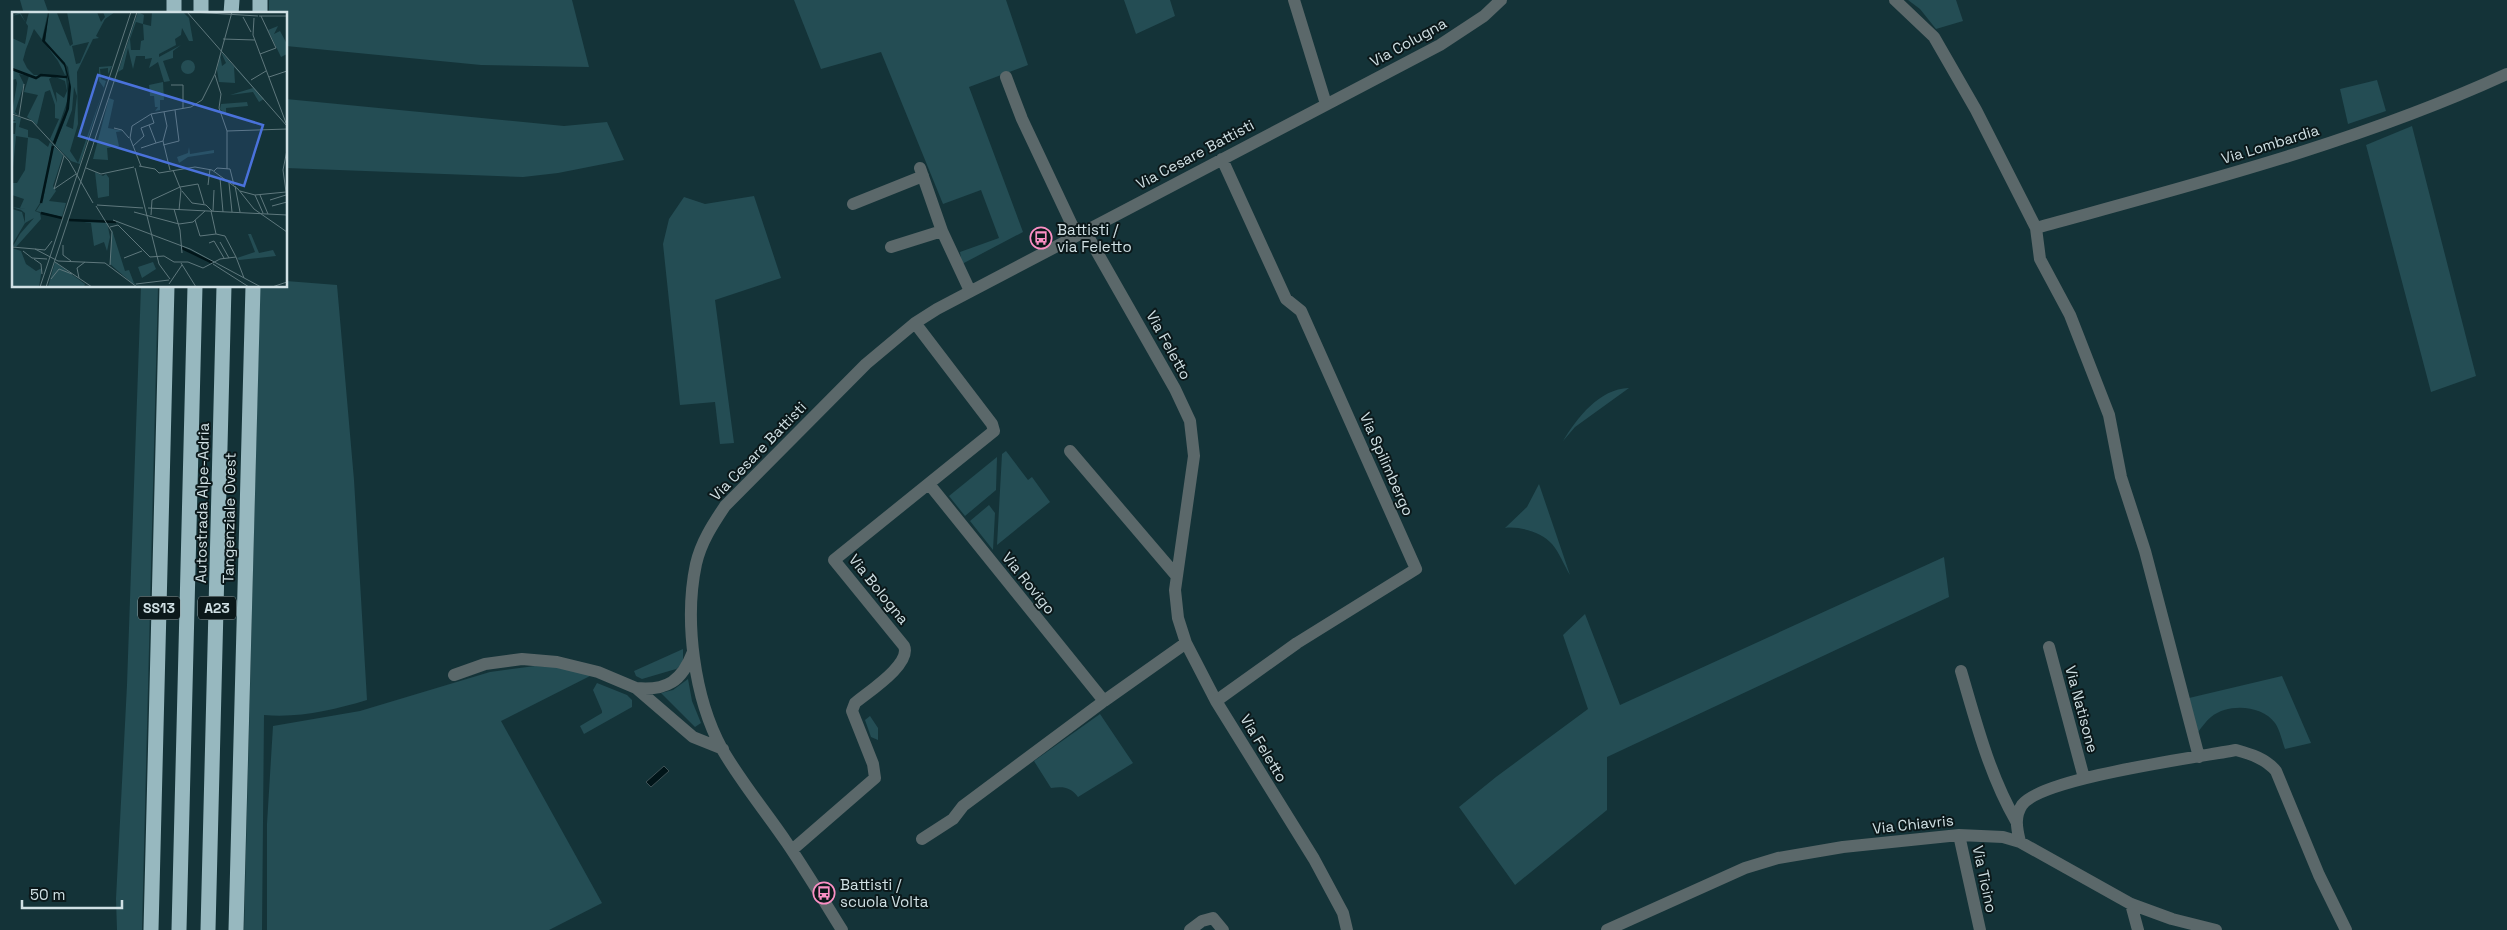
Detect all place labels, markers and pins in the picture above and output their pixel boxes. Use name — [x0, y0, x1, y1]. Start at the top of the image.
place label: Battisti / via Feletto — [1057, 220, 1132, 256]
bus stop icon: Battisti / via Feletto — [1029, 226, 1053, 250]
place label: Battisti / scuola Volta — [840, 875, 929, 911]
bus stop icon: Battisti / scuola Volta — [812, 881, 836, 905]

